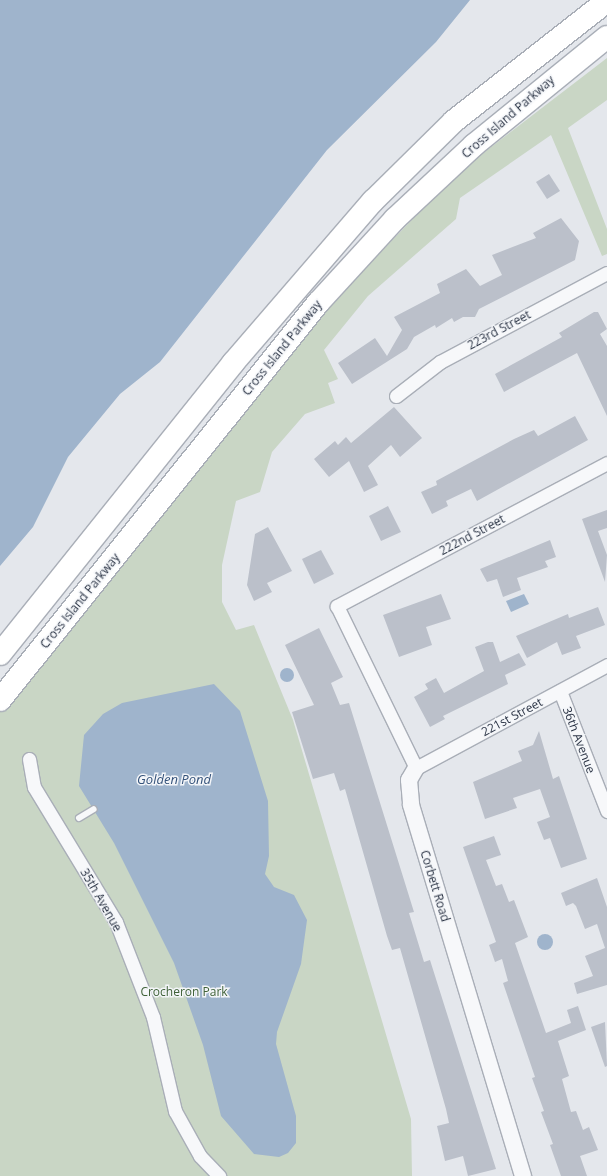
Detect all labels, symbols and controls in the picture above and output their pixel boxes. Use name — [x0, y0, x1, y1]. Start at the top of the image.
street label: Cross Island Parkway — [459, 73, 557, 161]
street label: Cross Island Parkway — [239, 298, 325, 398]
street label: 223rd Street — [465, 307, 533, 353]
street label: 222nd Street — [437, 512, 507, 558]
street label: Cross Island Parkway — [37, 551, 123, 651]
street label: 221st Street — [479, 695, 545, 739]
street label: 36th Avenue — [560, 705, 598, 775]
water label: Golden Pond — [137, 771, 211, 787]
street label: Corbett Road — [417, 848, 453, 924]
street label: 35th Avenue — [77, 866, 125, 934]
park label: Crocheron Park — [140, 985, 228, 999]

